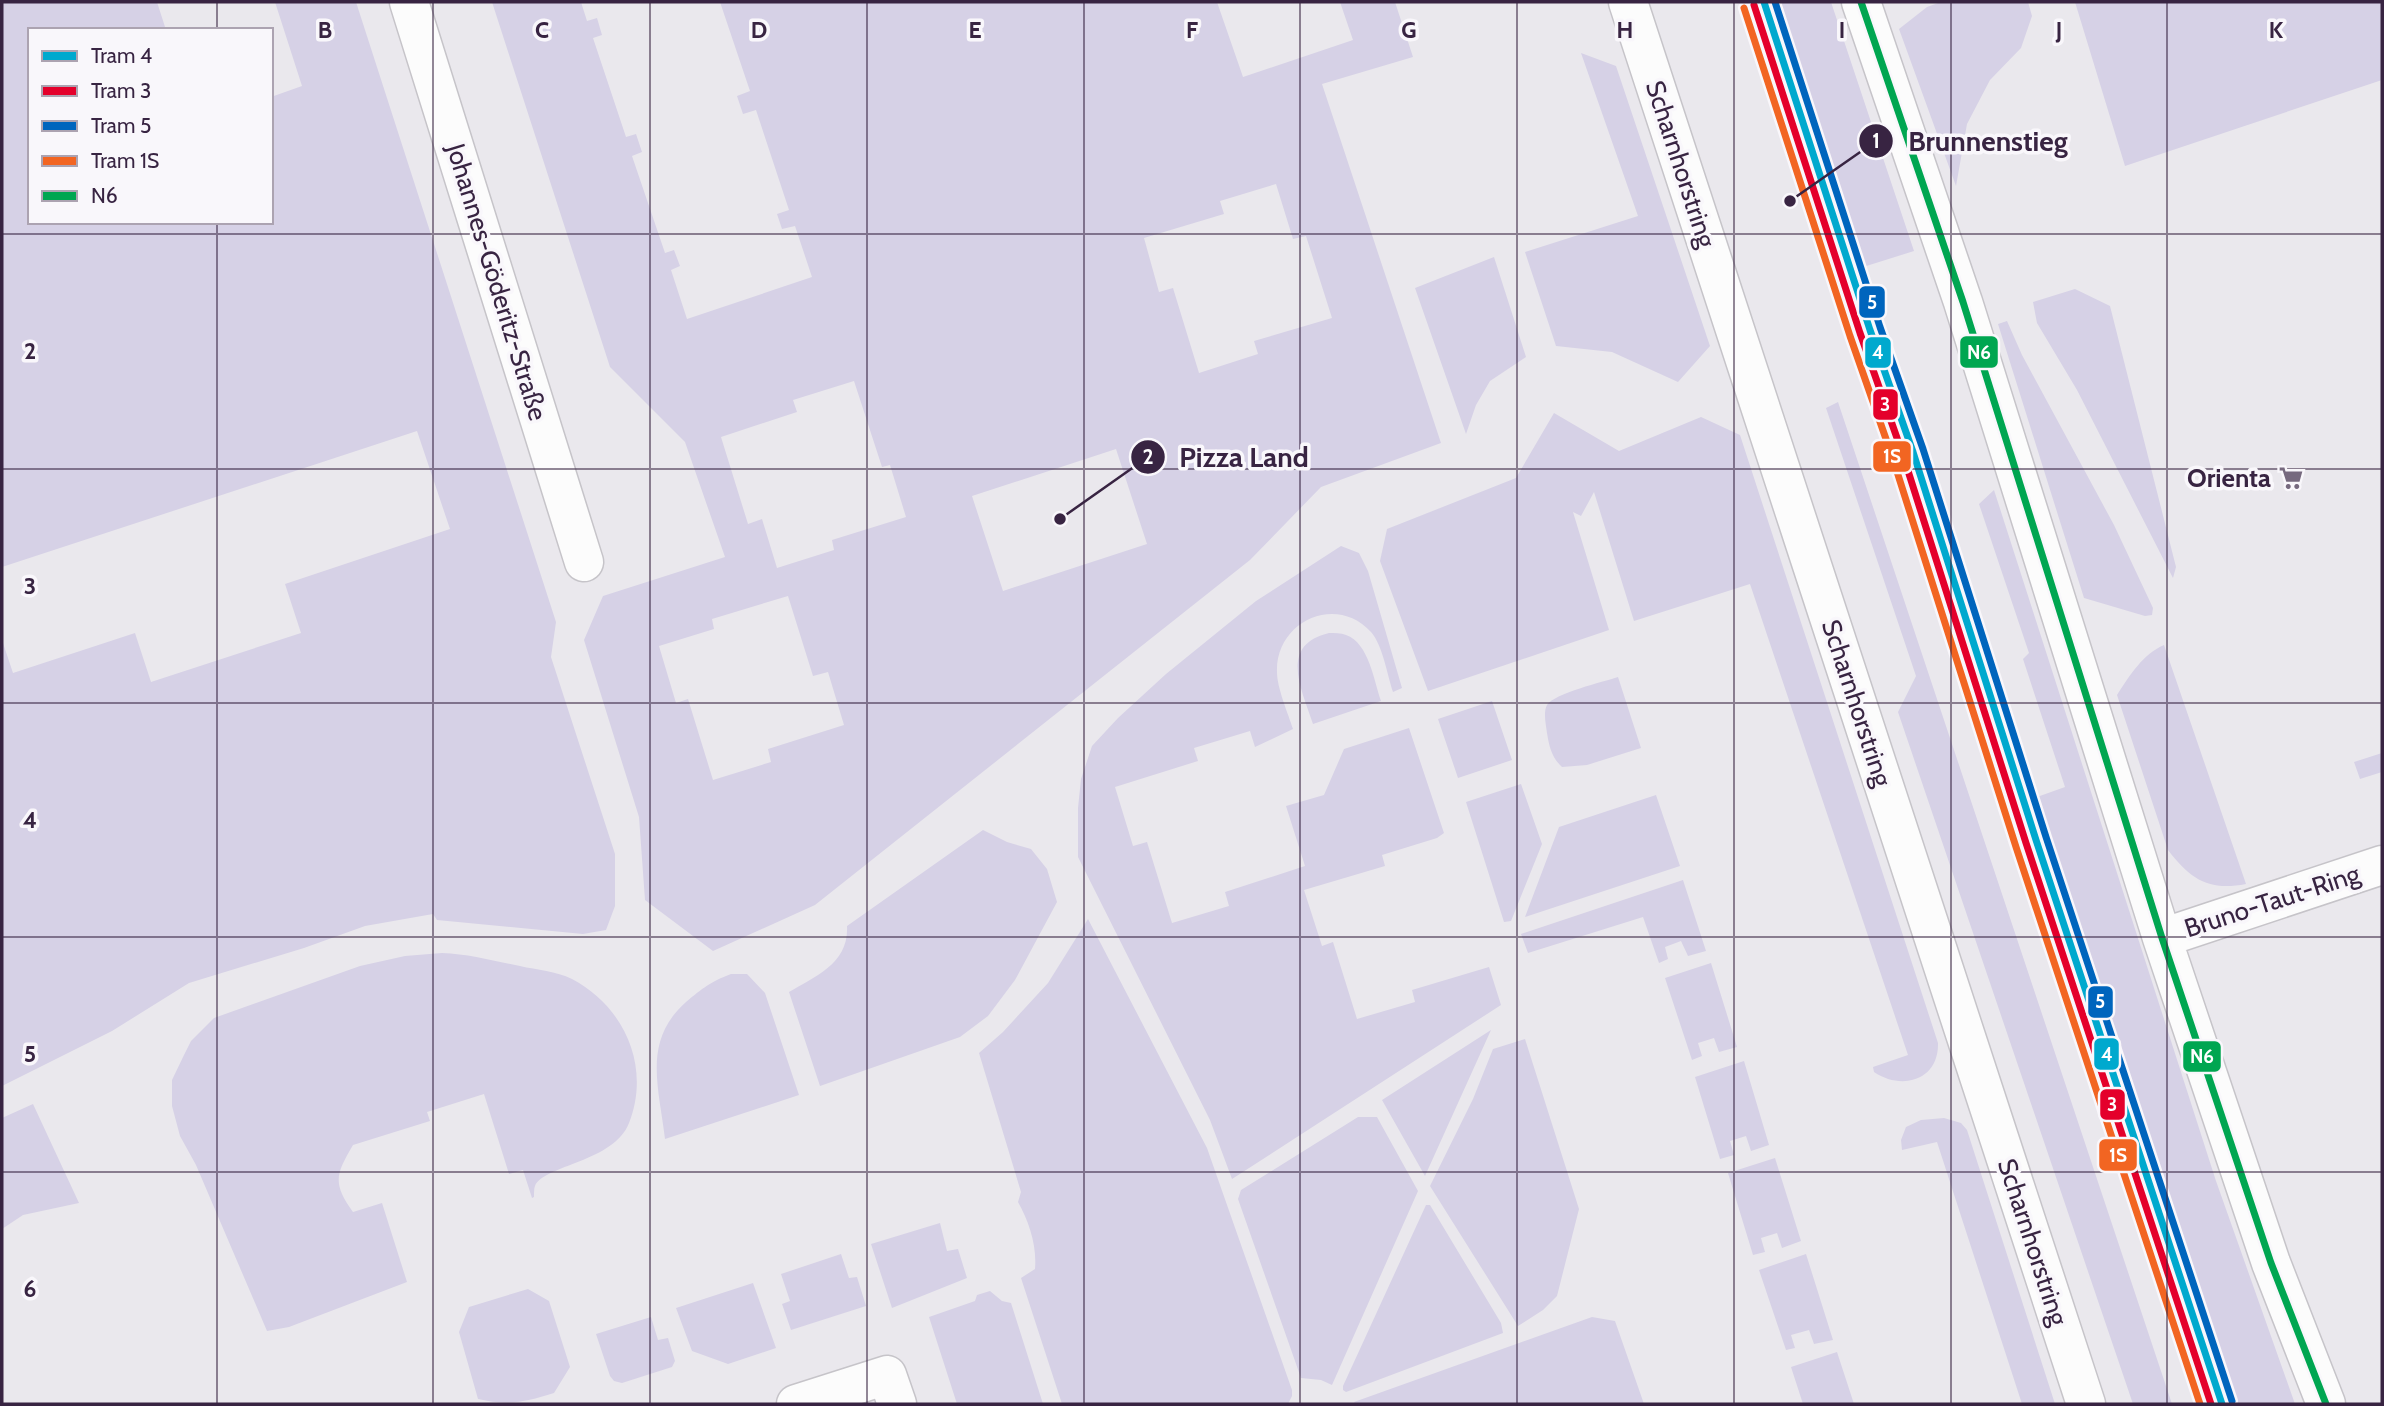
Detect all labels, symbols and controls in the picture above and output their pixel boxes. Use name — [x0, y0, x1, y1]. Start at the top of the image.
text: B — [318, 16, 332, 44]
text: C — [535, 16, 549, 44]
text: D — [751, 16, 767, 44]
text: E — [968, 16, 982, 44]
text: F — [1186, 16, 1198, 44]
text: G — [1401, 16, 1417, 44]
text: H — [1617, 16, 1633, 44]
text: I — [1839, 16, 1845, 44]
text: J — [2055, 16, 2062, 44]
text: K — [2269, 16, 2284, 44]
legend — [28, 28, 273, 224]
text: Tram 4 — [91, 43, 152, 68]
street label: Scharnhorstring — [1639, 76, 1723, 253]
text: Tram 3 — [91, 78, 151, 103]
text: Tram 5 — [91, 113, 151, 138]
callout: Brunnenstieg — [1859, 116, 2081, 165]
text: Brunnenstieg — [1908, 124, 2068, 158]
text: 1 — [1872, 128, 1880, 153]
street label: Johannes-Göderitz-Straße — [439, 139, 554, 424]
text: Tram 1S — [91, 148, 159, 173]
text: N6 — [91, 183, 118, 208]
line badge: 5 — [1858, 285, 1886, 319]
text: 5 — [1867, 291, 1877, 314]
line badge: N6 — [1959, 335, 1999, 369]
line badge: 4 — [1864, 336, 1892, 369]
text: 2 — [24, 337, 36, 365]
text: 4 — [1872, 341, 1884, 364]
text: N6 — [1967, 341, 1991, 364]
line badge: 3 — [1872, 388, 1899, 421]
text: 3 — [1880, 393, 1890, 416]
callout: Pizza Land — [1130, 433, 1322, 482]
text: Pizza Land — [1179, 440, 1309, 474]
line badge: 1S — [1872, 440, 1912, 473]
text: 2 — [1142, 444, 1154, 469]
text: 1S — [1883, 445, 1901, 468]
place label: Orienta — [2187, 462, 2271, 494]
supermarket icon: Orienta — [2277, 464, 2305, 492]
text: 3 — [24, 572, 36, 600]
street label: Scharnhorstring — [1815, 615, 1899, 792]
text: 4 — [23, 806, 37, 834]
street label: Bruno-Taut-Ring — [2180, 857, 2365, 944]
line badge: 5 — [2087, 985, 2114, 1019]
text: 5 — [2095, 990, 2105, 1013]
line badge: 4 — [2093, 1037, 2120, 1071]
text: 5 — [24, 1040, 36, 1068]
line badge: N6 — [2182, 1040, 2222, 1073]
text: 4 — [2101, 1043, 2113, 1066]
text: N6 — [2190, 1045, 2214, 1068]
line badge: 3 — [2099, 1088, 2126, 1121]
text: 3 — [2107, 1093, 2117, 1116]
line badge: 1S — [2098, 1138, 2138, 1172]
text: 1S — [2109, 1144, 2127, 1167]
street label: Scharnhorstring — [1991, 1154, 2075, 1331]
text: 6 — [24, 1275, 36, 1303]

